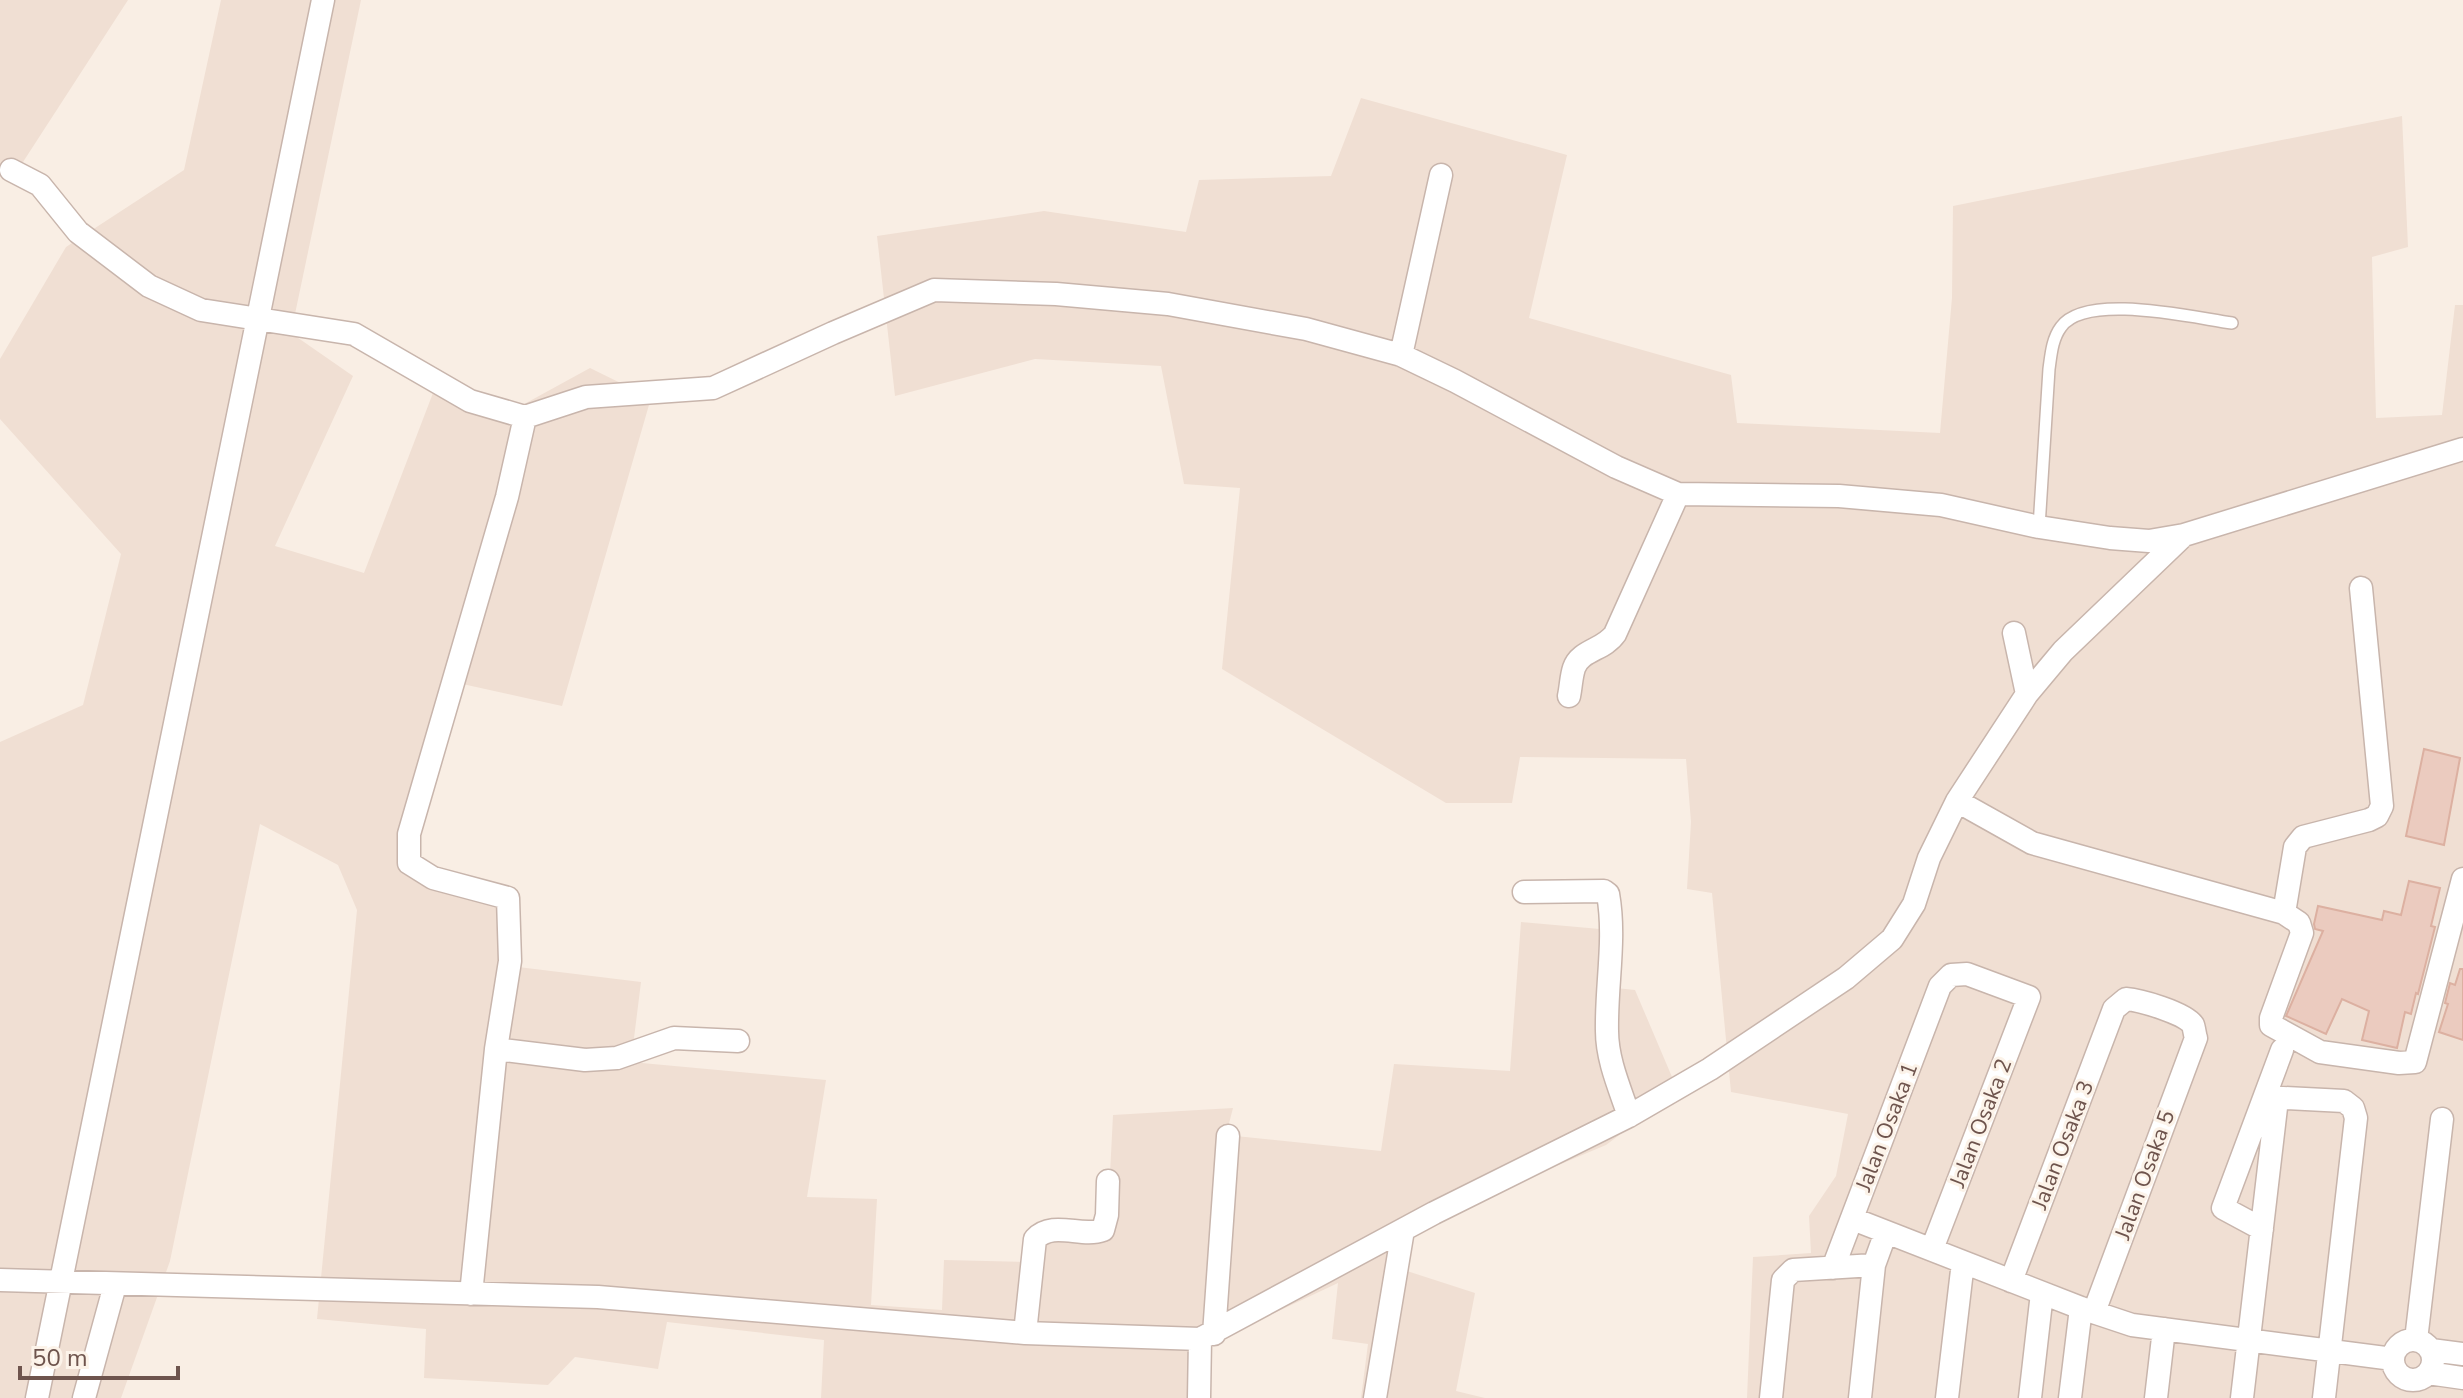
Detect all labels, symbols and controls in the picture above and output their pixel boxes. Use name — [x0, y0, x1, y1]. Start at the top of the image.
street label: Jalan Osaka 2 — [1942, 1054, 2019, 1193]
street label: Jalan Osaka 1 — [1848, 1058, 1925, 1197]
street label: Jalan Osaka 3 — [2024, 1076, 2101, 1215]
street label: Jalan Osaka 5 — [2107, 1106, 2182, 1245]
scale bar — [20, 1330, 178, 1380]
text: 50 m — [32, 1342, 88, 1374]

